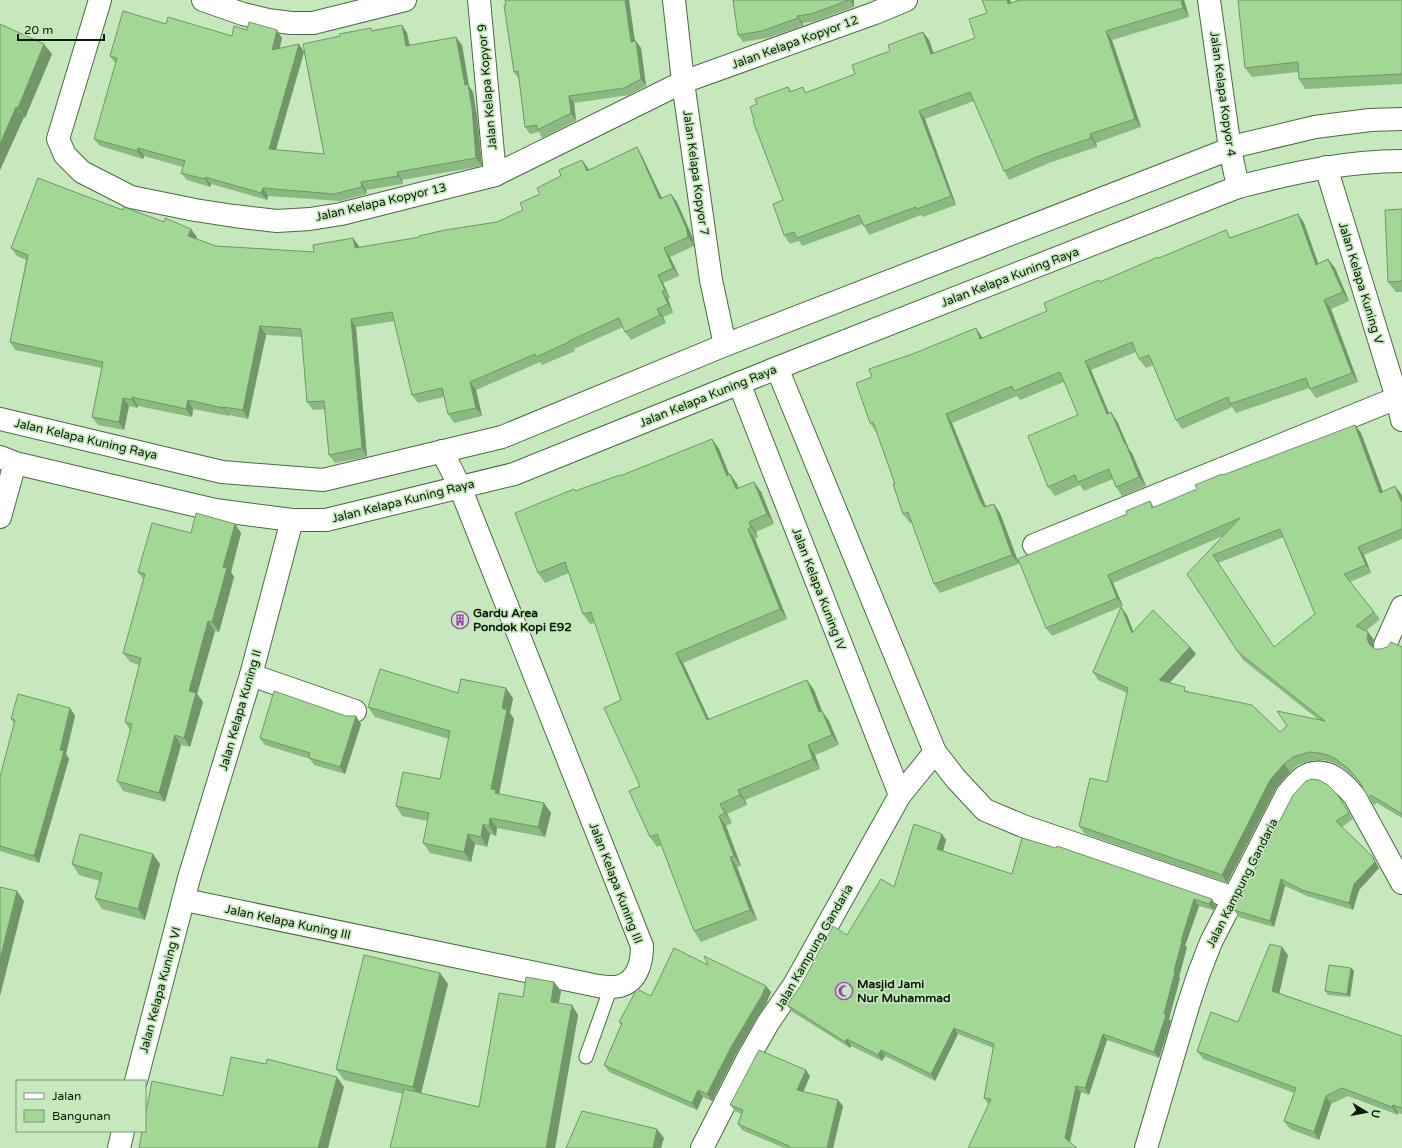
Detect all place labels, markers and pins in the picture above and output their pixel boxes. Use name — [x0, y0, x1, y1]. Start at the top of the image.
place label: Gardu Area Pondok Kopi E92 — [473, 606, 572, 635]
building icon: Gardu Area Pondok Kopi E92 — [450, 610, 470, 630]
place label: Masjid Jami Nur Muhammad — [857, 977, 951, 1005]
mosque icon: Masjid Jami Nur Muhammad — [834, 981, 854, 1001]

